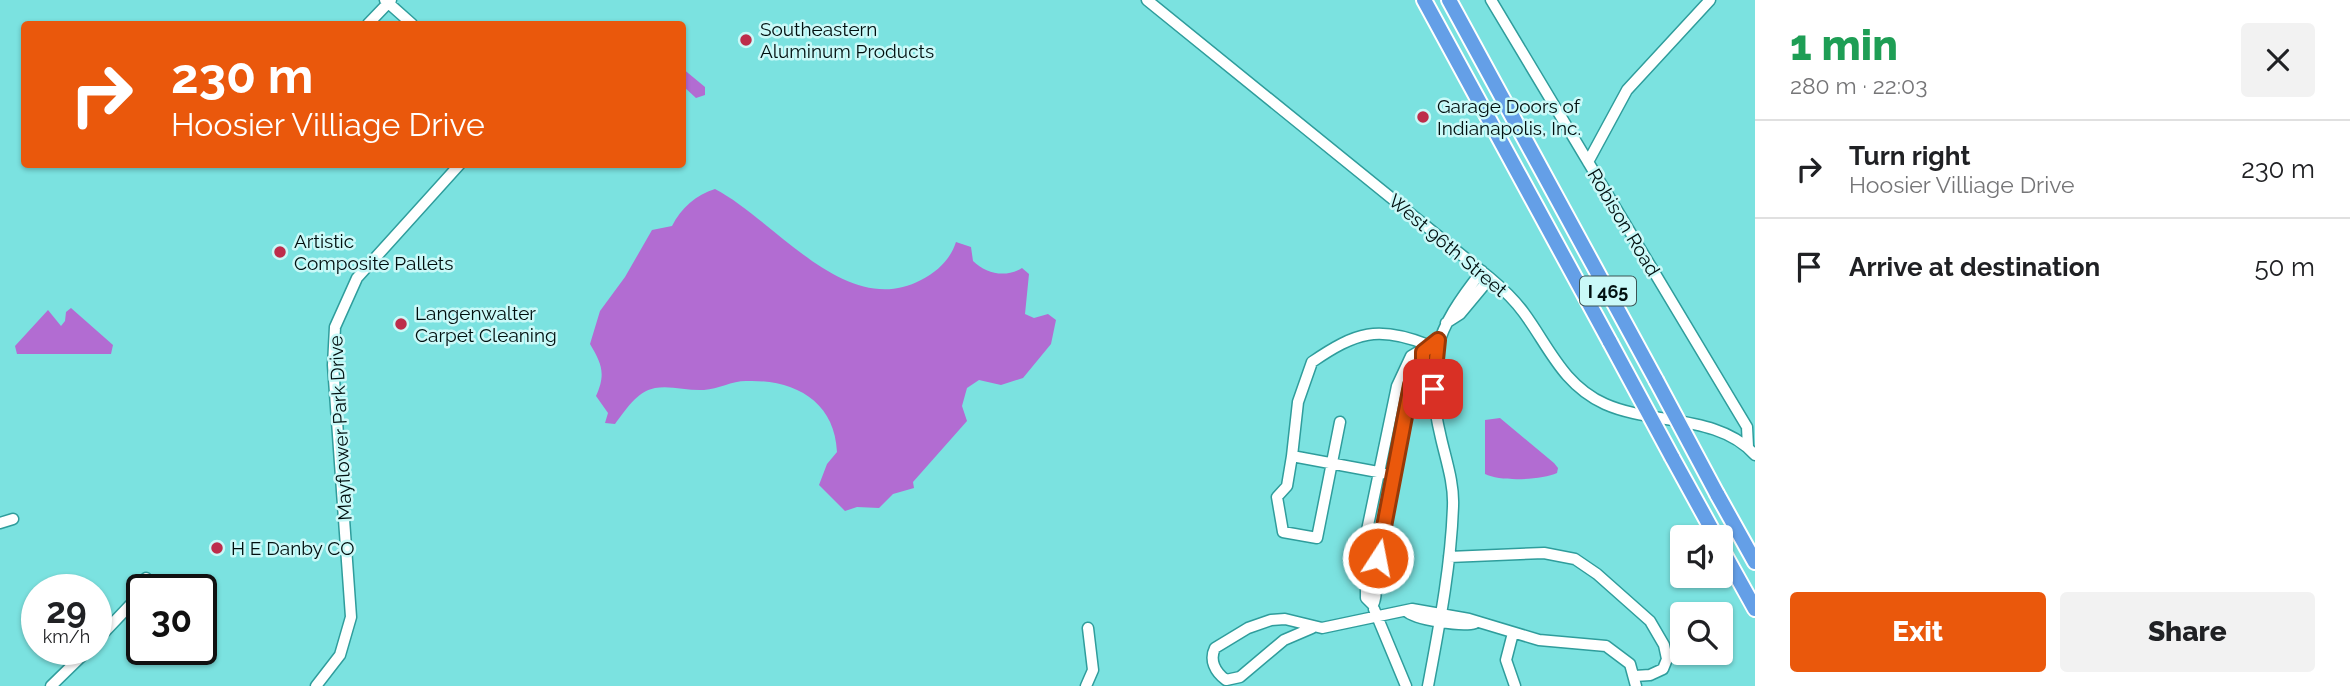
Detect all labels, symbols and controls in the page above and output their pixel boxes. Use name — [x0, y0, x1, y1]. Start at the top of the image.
place label: Southeastern Aluminum Products — [760, 18, 934, 62]
text: 1 min — [1790, 21, 1898, 70]
button: close — [2241, 23, 2315, 97]
marker: Southeastern Aluminum Products — [738, 32, 754, 48]
text: 230 m — [171, 47, 313, 104]
icon: right — [56, 49, 147, 140]
text: 280 m · 22:03 — [1790, 72, 1927, 99]
place label: Garage Doors of Indianapolis, Inc. — [1437, 95, 1581, 139]
text: Hoosier Villiage Drive — [171, 106, 485, 143]
marker: Garage Doors of Indianapolis, Inc. — [1415, 109, 1431, 125]
text: Turn right — [1849, 141, 1970, 171]
icon: right — [1790, 150, 1828, 188]
text: 230 m — [2241, 154, 2315, 184]
street label: Robison Road — [1583, 164, 1665, 280]
text: Hoosier Villiage Drive — [1849, 171, 2075, 198]
street label: West 96th Street — [1384, 189, 1512, 301]
place label: Artistic Composite Pallets — [294, 230, 453, 274]
marker: Artistic Composite Pallets — [272, 244, 288, 260]
icon: arrive — [1790, 248, 1828, 286]
text: Arrive at destination — [1849, 252, 2100, 282]
text: 50 m — [2254, 252, 2315, 282]
road number: I 465 — [1580, 276, 1636, 306]
place label: Langenwalter Carpet Cleaning — [415, 302, 557, 346]
marker: Langenwalter Carpet Cleaning — [393, 316, 409, 332]
street label: Mayflower Park Drive — [324, 335, 356, 521]
pin — [1403, 359, 1463, 419]
icon: arrive — [1414, 370, 1452, 408]
position arrow — [1341, 521, 1415, 595]
map controls — [1670, 525, 1733, 665]
button: sound — [1670, 525, 1733, 588]
place label: H E Danby CO — [231, 537, 354, 559]
marker: H E Danby CO — [209, 540, 225, 556]
speed limit sign: 30 — [126, 574, 217, 665]
text: 29 — [46, 590, 87, 631]
button: Exit — [1790, 592, 2046, 672]
button: Share — [2060, 592, 2315, 672]
button: search — [1670, 602, 1733, 665]
text: km/h — [43, 626, 90, 647]

